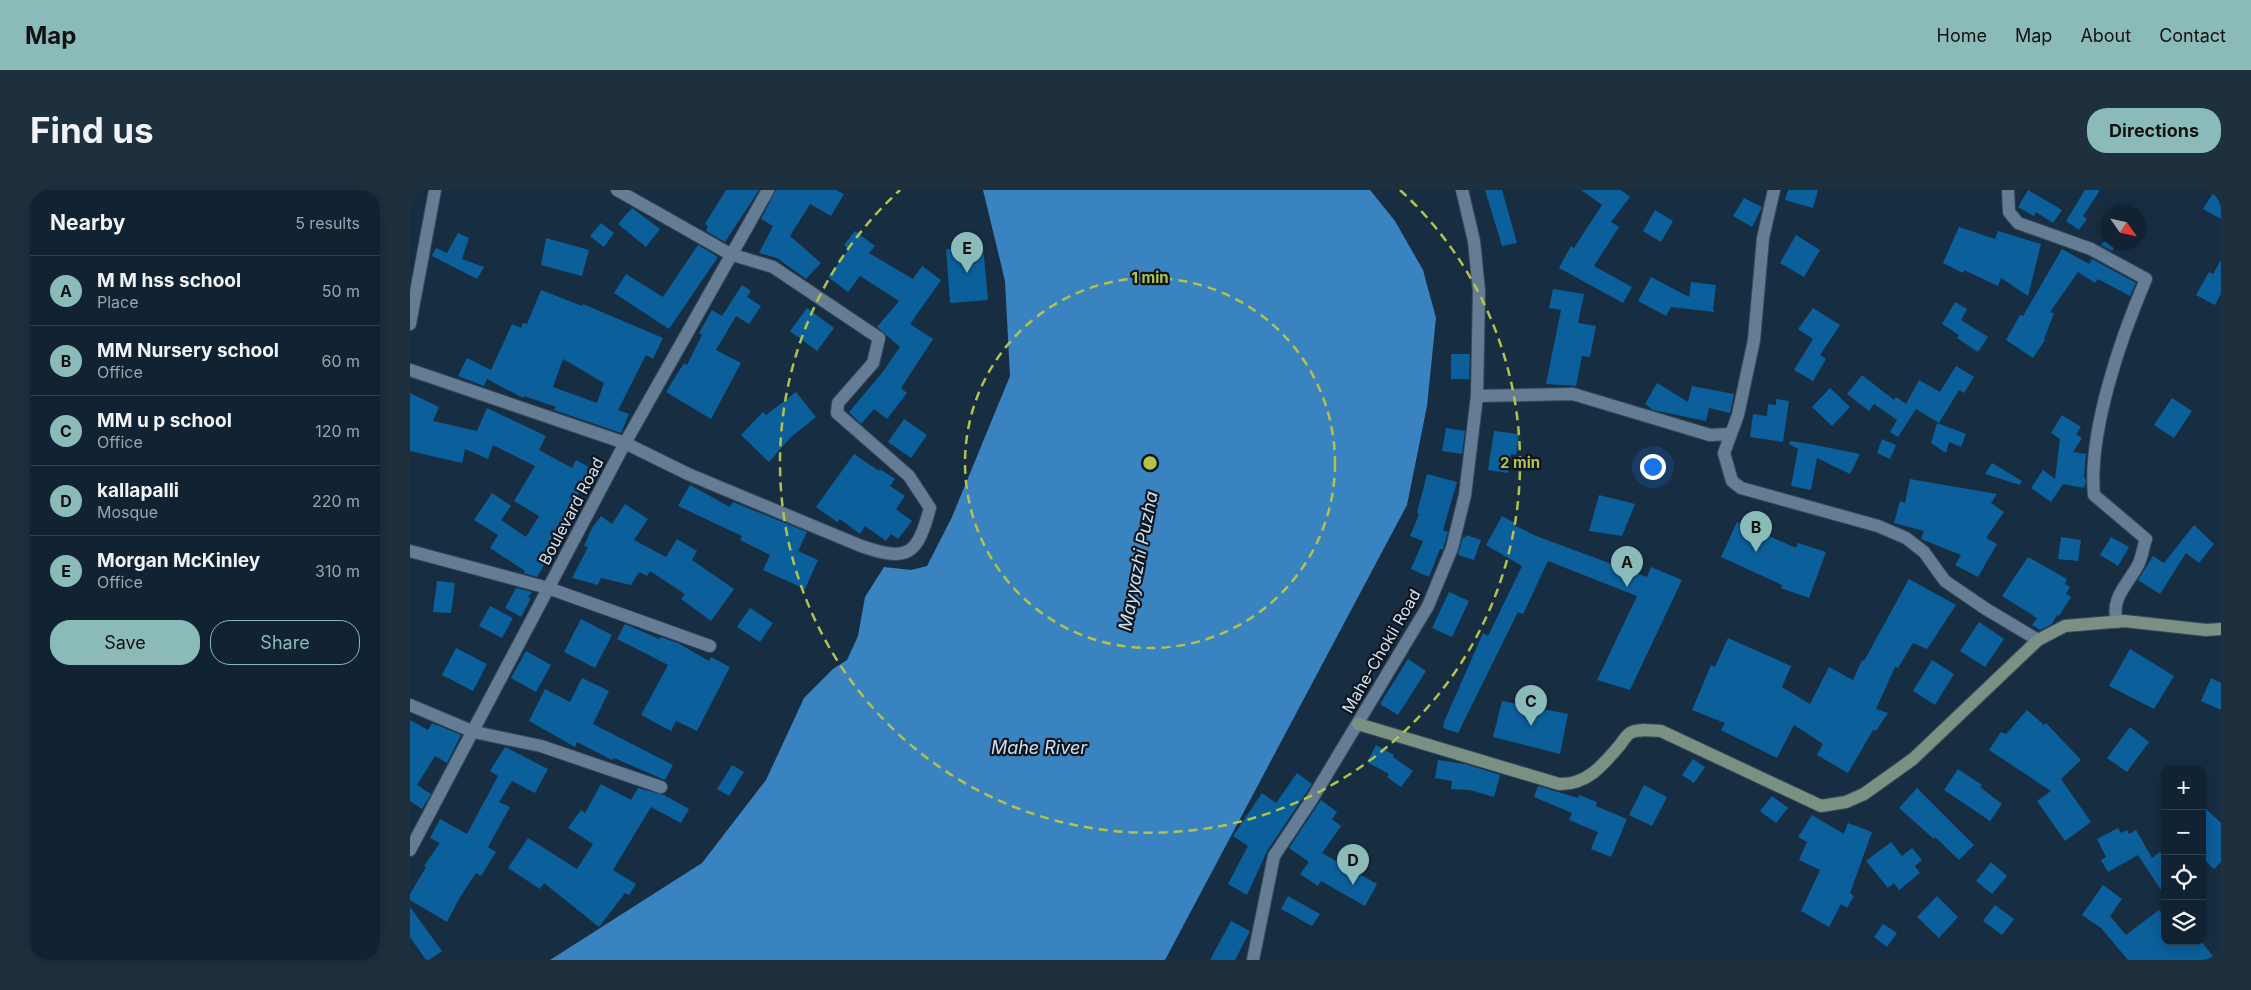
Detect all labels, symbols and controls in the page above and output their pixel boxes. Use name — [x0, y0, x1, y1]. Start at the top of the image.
text: Map — [25, 21, 76, 50]
text: Home — [1937, 25, 1987, 46]
text: Map — [2015, 25, 2052, 46]
text: About — [2080, 25, 2131, 46]
text: Contact — [2159, 25, 2226, 46]
button: Directions — [2087, 108, 2221, 153]
text: Find us — [30, 109, 154, 151]
north arrow — [2101, 205, 2146, 250]
text: Nearby — [50, 210, 125, 235]
text: 5 results — [295, 213, 360, 233]
pin: E — [951, 232, 983, 273]
text: 1 min — [1131, 268, 1169, 287]
text: M M hss school — [97, 269, 241, 292]
text: A — [60, 281, 72, 301]
text: 50 m — [322, 281, 360, 301]
text: Place — [97, 292, 139, 312]
text: MM Nursery school — [97, 339, 279, 362]
text: B — [61, 351, 71, 371]
text: 60 m — [321, 351, 360, 371]
text: Office — [97, 362, 143, 382]
text: MM u p school — [97, 409, 232, 432]
text: C — [60, 421, 72, 441]
text: 120 m — [315, 421, 360, 441]
text: Office — [97, 432, 143, 452]
text: 2 min — [1500, 453, 1540, 472]
street label: Boulevard Road — [534, 454, 608, 568]
centre of rings — [1141, 454, 1159, 472]
your location — [1640, 454, 1666, 480]
text: kallapalli — [97, 479, 179, 502]
water label: Mayyazhi Puzha — [1114, 489, 1162, 633]
text: D — [60, 491, 72, 511]
text: 220 m — [312, 491, 360, 511]
text: Mosque — [97, 502, 158, 522]
pin: B — [1740, 511, 1772, 552]
pin: A — [1611, 546, 1643, 587]
text: Morgan McKinley — [97, 549, 260, 572]
text: E — [61, 561, 71, 581]
text: 310 m — [315, 561, 360, 581]
text: Office — [97, 572, 143, 592]
street label: Mahe-Chokli Road — [1337, 585, 1425, 717]
button: Save — [50, 620, 200, 665]
button: Share — [210, 620, 360, 665]
pin: C — [1515, 685, 1547, 726]
water label: Mahe River — [991, 737, 1088, 758]
map controls — [2161, 765, 2206, 945]
button: + — [2161, 765, 2206, 810]
button: − — [2161, 810, 2206, 855]
pin: D — [1337, 844, 1369, 885]
button: locate — [2161, 855, 2206, 900]
button: layers — [2161, 900, 2206, 945]

